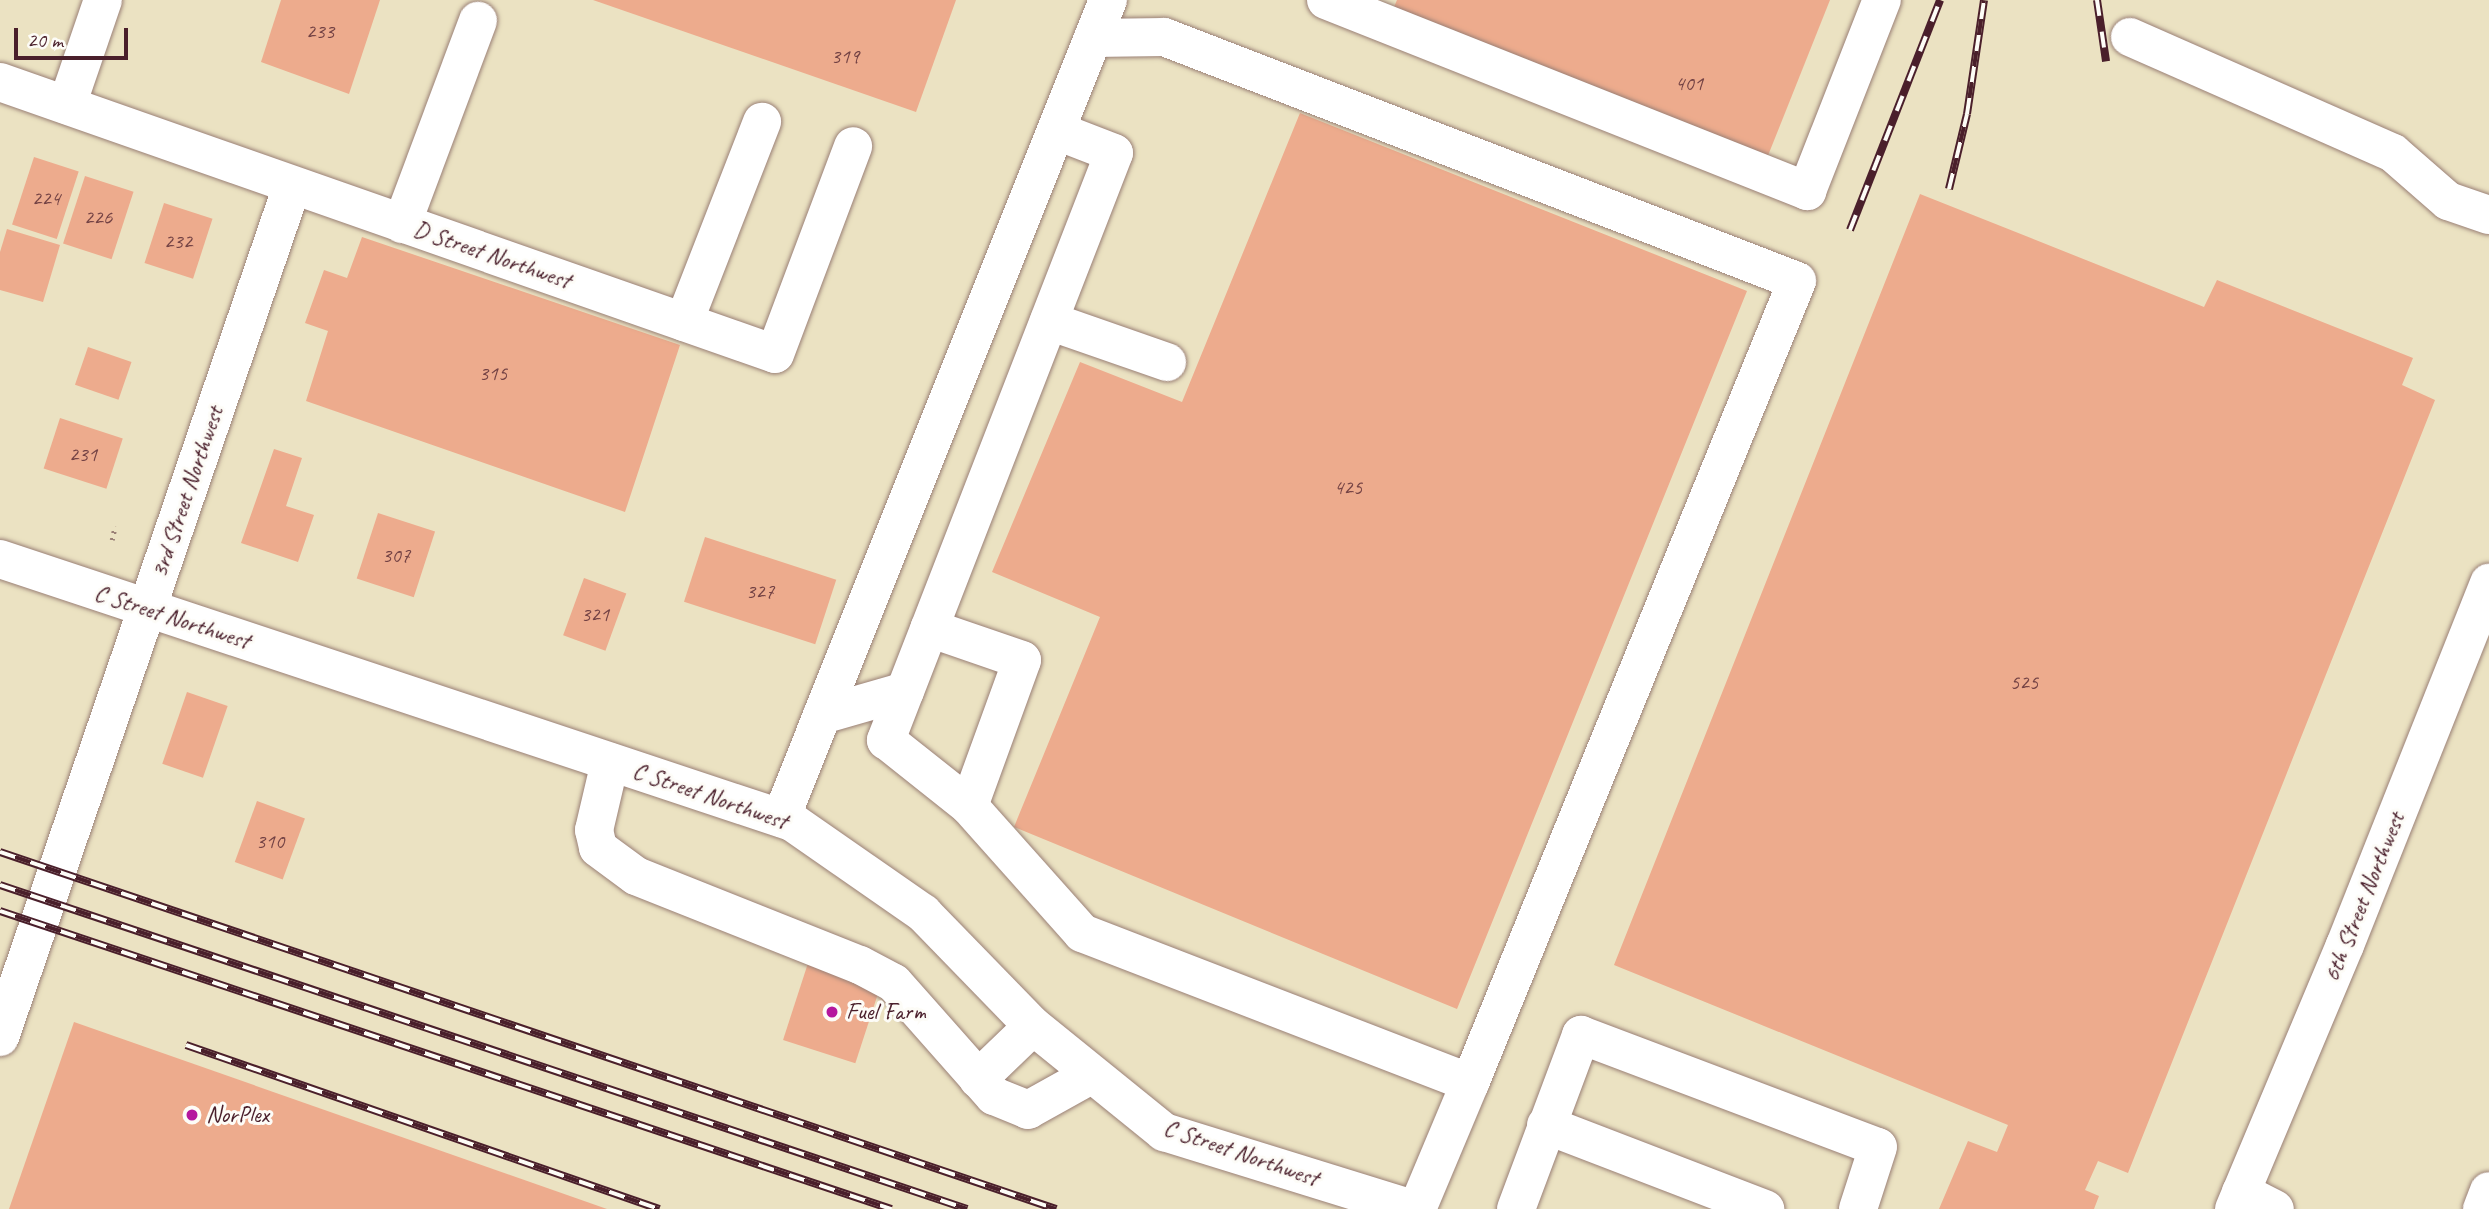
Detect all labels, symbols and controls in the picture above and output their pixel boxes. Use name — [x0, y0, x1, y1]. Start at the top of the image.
scale bar — [18, 14, 131, 58]
house number: 233 — [306, 18, 334, 44]
text: 20 m — [27, 27, 63, 53]
house number: 319 — [831, 43, 859, 69]
house number: 401 — [1675, 70, 1703, 96]
house number: 224 — [32, 185, 60, 211]
house number: 226 — [84, 204, 112, 230]
street label: D Street Northwest — [410, 215, 574, 295]
house number: 232 — [164, 228, 192, 254]
house number: 315 — [479, 360, 507, 386]
street label: 3rd Street Northwest — [144, 402, 230, 582]
house number: 231 — [69, 441, 97, 467]
house number: 425 — [1334, 474, 1362, 500]
house number: 307 — [382, 542, 410, 568]
street label: C Street Northwest — [91, 578, 253, 656]
house number: 327 — [746, 578, 774, 604]
house number: 321 — [581, 601, 609, 627]
house number: 525 — [2010, 669, 2038, 695]
street label: C Street Northwest — [629, 756, 791, 836]
street label: 6th Street Northwest — [2317, 808, 2411, 986]
house number: 310 — [256, 828, 284, 854]
place label: Fuel Farm — [846, 998, 927, 1026]
marker: Fuel Farm — [824, 1004, 840, 1020]
place label: NorPlex — [206, 1101, 269, 1129]
marker: NorPlex — [184, 1107, 200, 1123]
street label: C Street Northwest — [1160, 1113, 1322, 1193]

